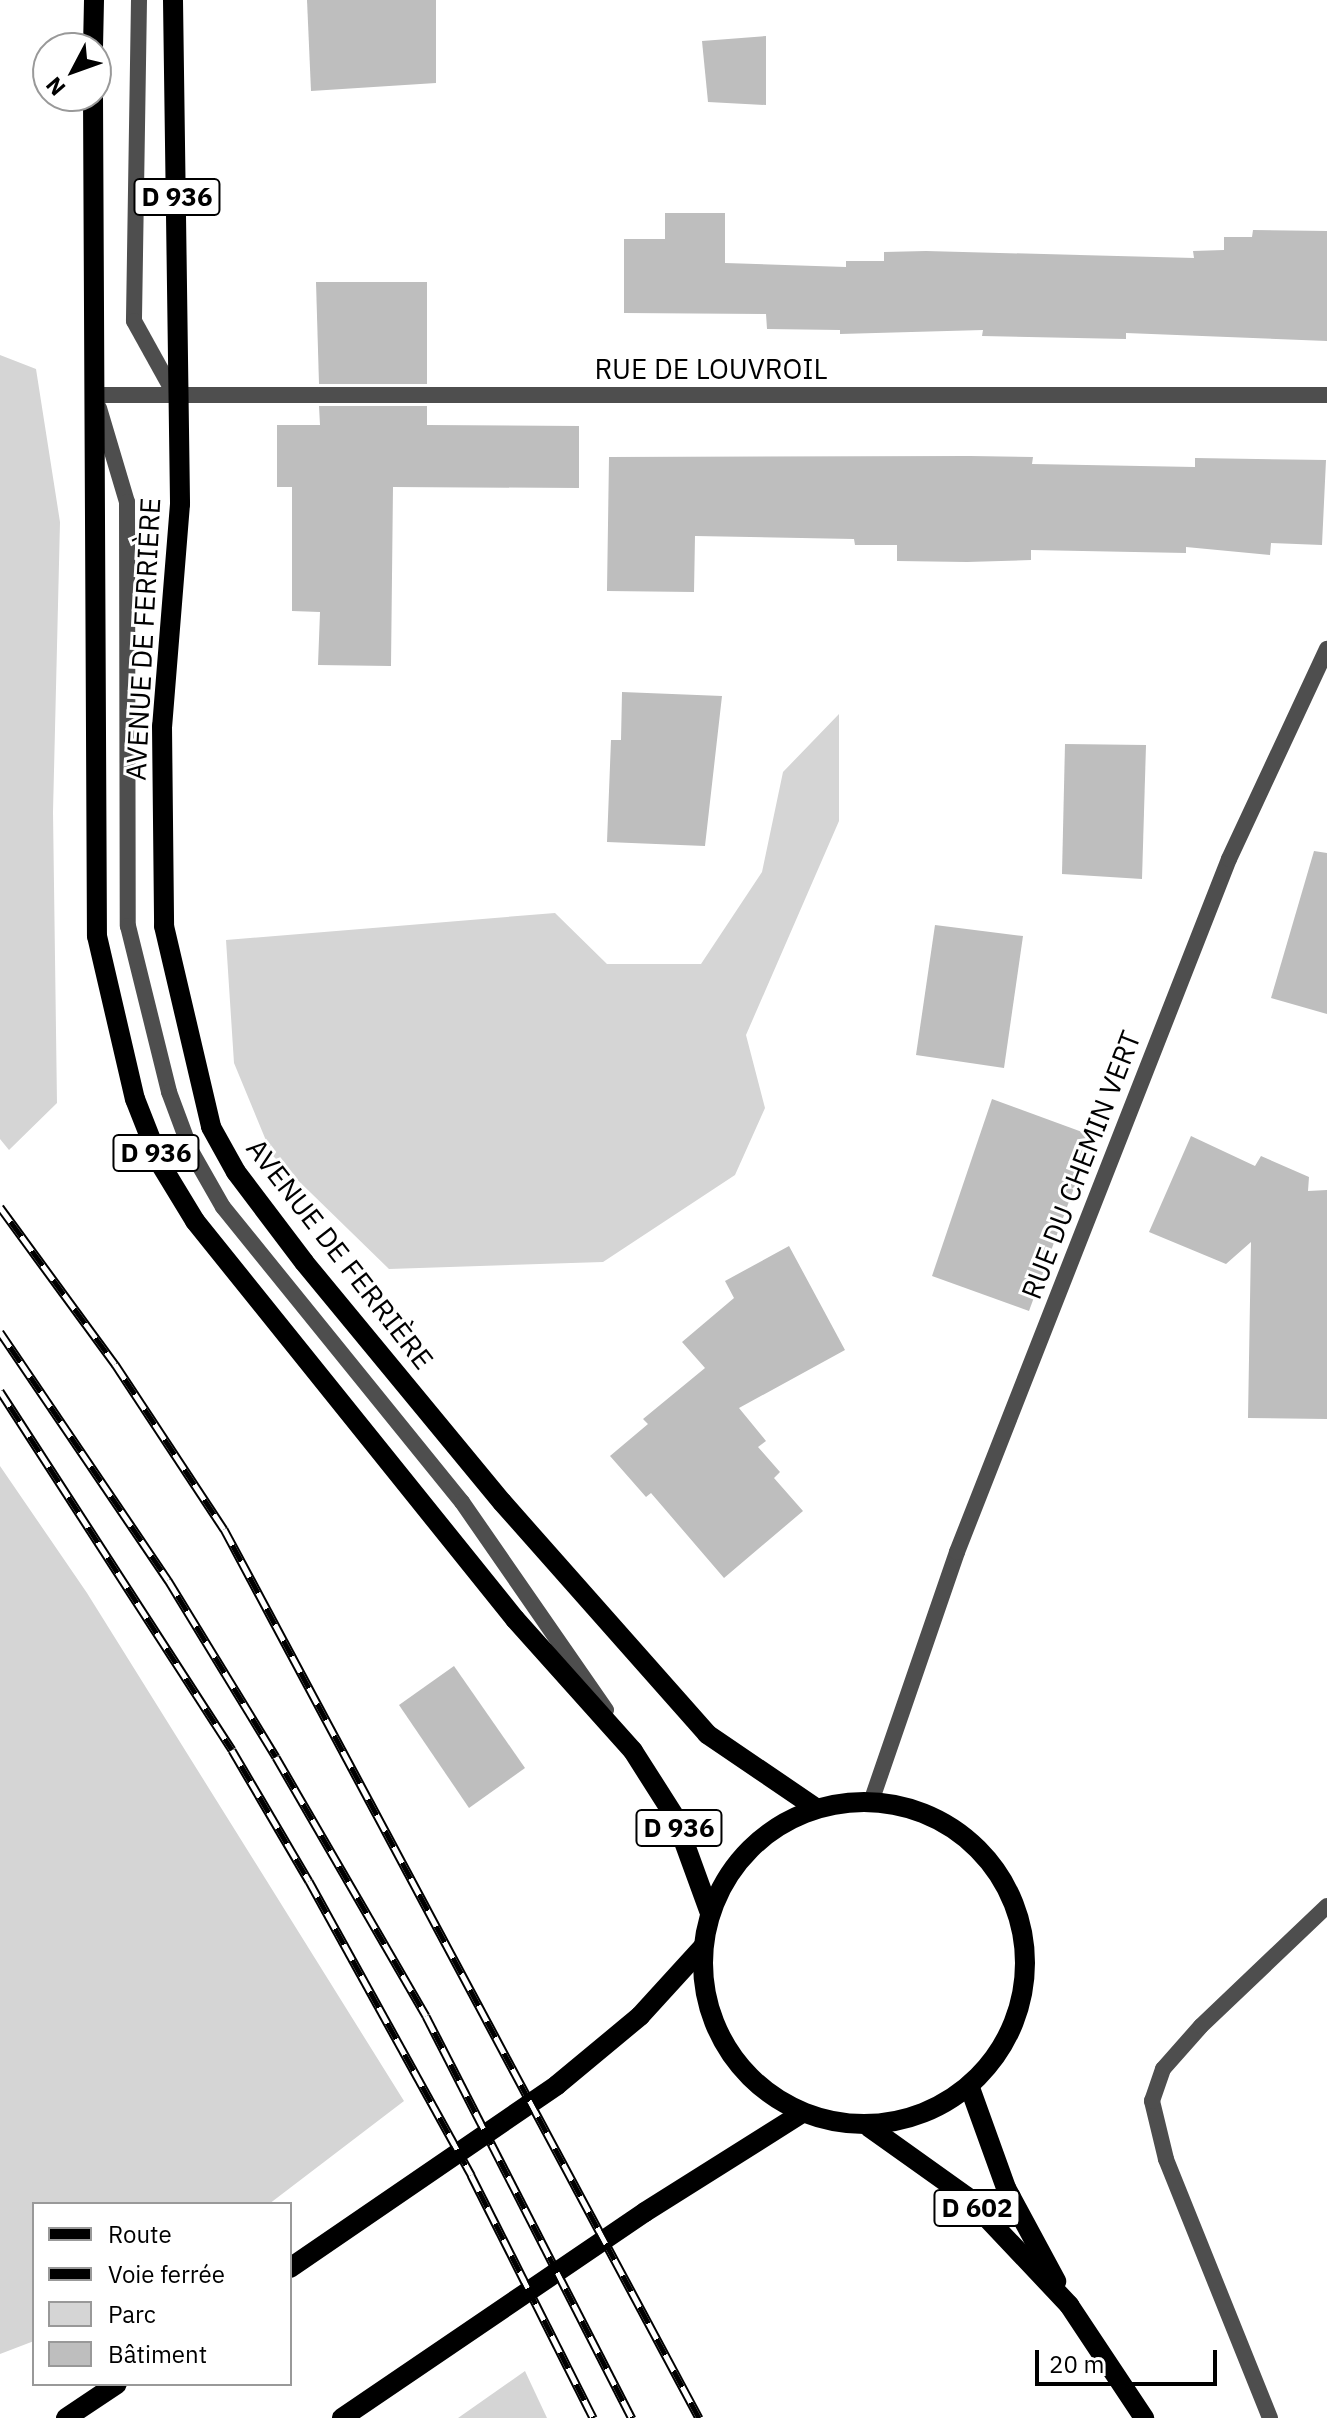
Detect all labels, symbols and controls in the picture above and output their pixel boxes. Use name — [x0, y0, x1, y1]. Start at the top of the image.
north arrow — [32, 32, 112, 112]
text: N — [39, 71, 71, 102]
road number: D 936 — [133, 175, 221, 219]
street label: RUE DE LOUVROIL — [595, 352, 827, 386]
street label: AVENUE DE FERRIÈRE — [119, 497, 167, 781]
street label: RUE DU CHEMIN VERT — [1014, 1026, 1148, 1304]
road number: D 936 — [112, 1131, 200, 1175]
street label: AVENUE DE FERRIÈRE — [240, 1132, 440, 1376]
road number: D 936 — [635, 1806, 723, 1850]
road number: D 602 — [933, 2186, 1021, 2230]
legend — [32, 2202, 292, 2386]
text: Route — [108, 2218, 172, 2250]
text: Voie ferrée — [108, 2258, 225, 2290]
text: Parc — [108, 2298, 156, 2330]
scale bar — [1039, 2334, 1221, 2384]
text: Bâtiment — [108, 2338, 207, 2370]
text: 20 m — [1049, 2348, 1104, 2380]

